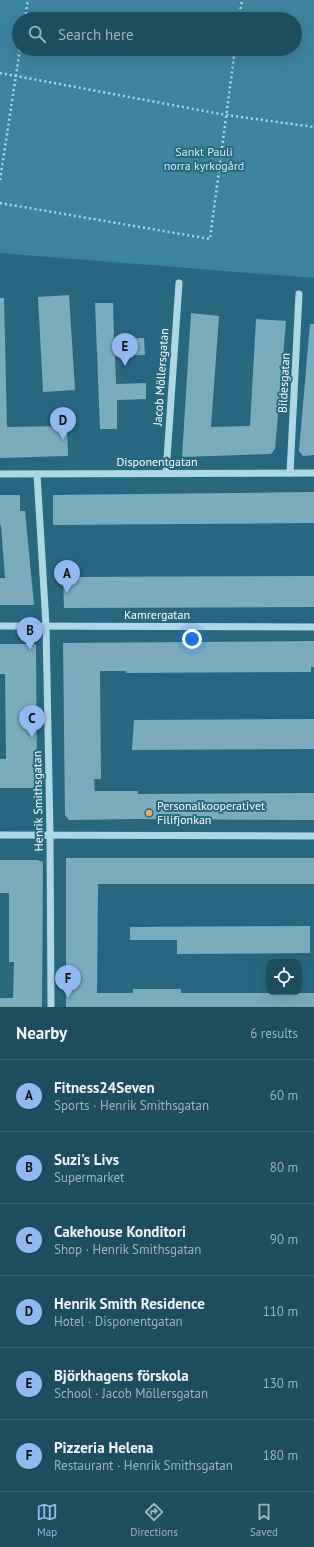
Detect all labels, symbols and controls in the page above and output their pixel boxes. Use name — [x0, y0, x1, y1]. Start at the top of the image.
search box — [12, 12, 302, 56]
icon: search — [26, 23, 48, 45]
text: Search here — [58, 25, 134, 44]
park label: Sankt Pauli norra kyrkogård — [164, 144, 244, 173]
street label: Jacob Möllersgatan — [150, 328, 171, 427]
pin: E — [112, 333, 138, 366]
street label: Bildesgatan — [274, 352, 293, 413]
pin: D — [50, 407, 76, 440]
street label: Disponentgatan — [116, 454, 198, 469]
pin: A — [54, 560, 80, 593]
street label: Kamrergatan — [124, 607, 190, 622]
pin: B — [17, 617, 43, 650]
your location — [182, 629, 202, 649]
pin: C — [19, 705, 45, 738]
street label: Henrik Smithsgatan — [29, 751, 46, 851]
place label: Personalkooperativet Filifjonkan — [157, 798, 265, 827]
marker: Personalkooperativet Filifjonkan — [144, 808, 154, 818]
map controls — [266, 959, 302, 995]
button: locate — [266, 959, 302, 995]
pin: F — [55, 965, 81, 998]
text: Nearby — [16, 1022, 67, 1044]
text: 6 results — [250, 1025, 298, 1042]
text: Fitness24Seven — [54, 1078, 155, 1097]
text: A — [25, 1087, 33, 1104]
text: 60 m — [270, 1087, 298, 1104]
text: Sports · Henrik Smithsgatan — [54, 1097, 209, 1114]
text: Suzi's Livs — [54, 1150, 119, 1169]
text: B — [25, 1159, 33, 1176]
text: 80 m — [270, 1159, 298, 1176]
text: Supermarket — [54, 1169, 124, 1186]
text: Cakehouse Konditori — [54, 1222, 186, 1241]
text: C — [25, 1231, 33, 1248]
text: 90 m — [270, 1231, 298, 1248]
text: Shop · Henrik Smithsgatan — [54, 1241, 201, 1258]
text: Henrik Smith Residence — [54, 1294, 205, 1313]
text: D — [25, 1303, 33, 1320]
text: 110 m — [263, 1303, 298, 1320]
text: Hotel · Disponentgatan — [54, 1313, 183, 1330]
text: Björkhagens förskola — [54, 1366, 189, 1385]
text: E — [26, 1375, 32, 1392]
text: 130 m — [263, 1375, 298, 1392]
text: School · Jacob Möllersgatan — [54, 1385, 208, 1402]
text: Pizzeria Helena — [54, 1438, 153, 1457]
text: F — [26, 1447, 32, 1464]
text: 180 m — [263, 1447, 298, 1464]
text: Restaurant · Henrik Smithsgatan — [54, 1457, 233, 1474]
tab: Map — [36, 1501, 58, 1539]
tab: Directions — [130, 1501, 178, 1539]
tab: Saved — [250, 1501, 278, 1539]

